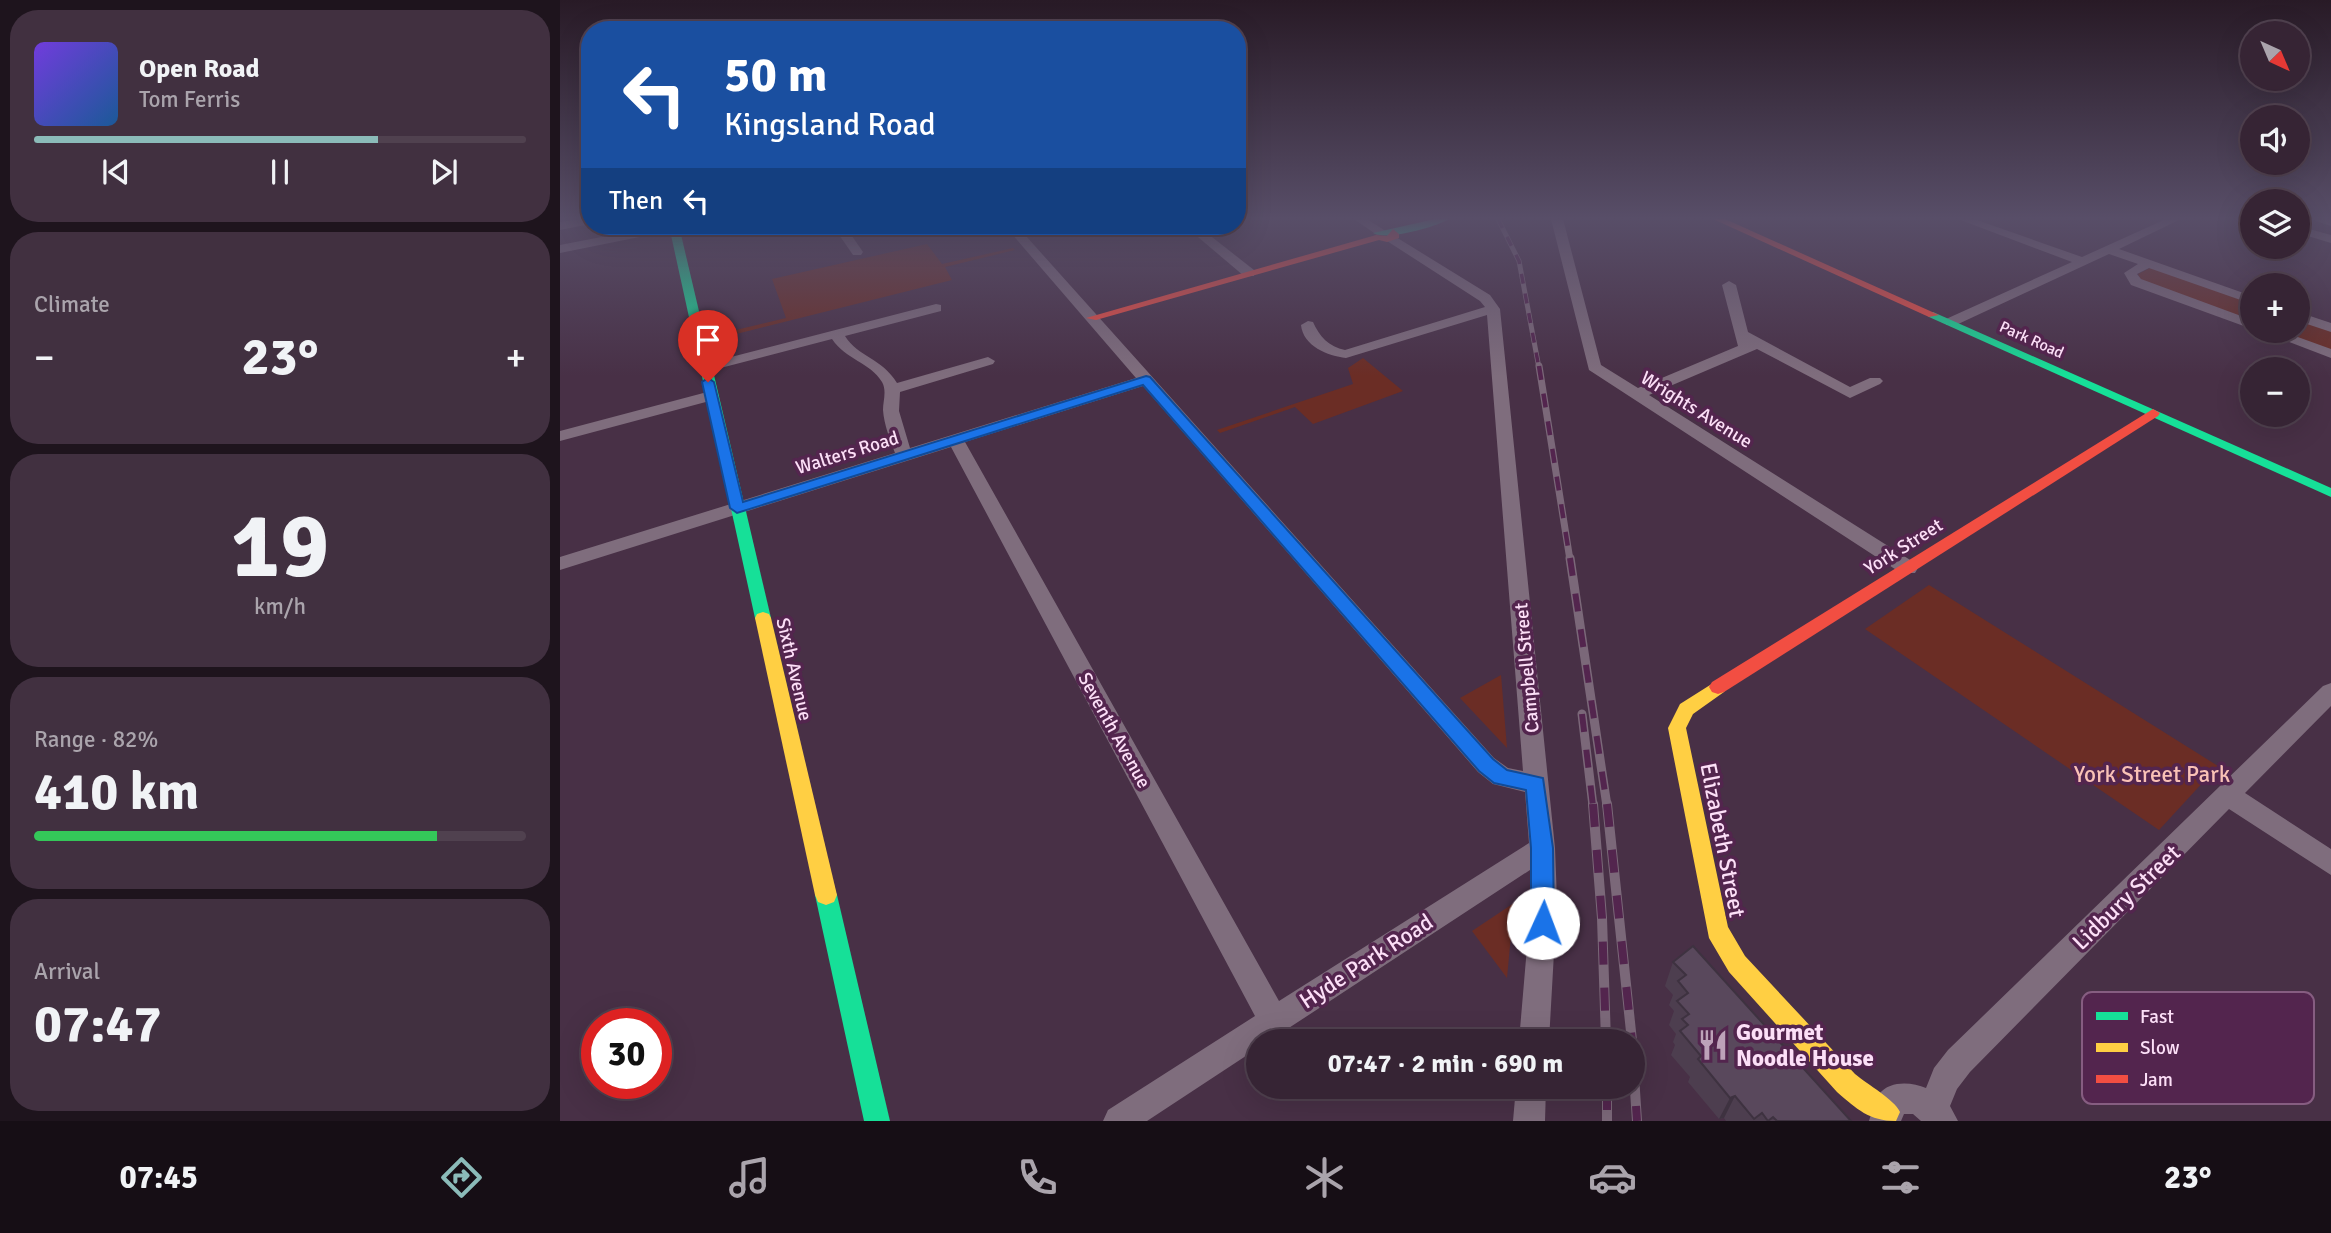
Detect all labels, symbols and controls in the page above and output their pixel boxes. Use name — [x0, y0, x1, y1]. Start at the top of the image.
north arrow — [2240, 21, 2310, 91]
map controls — [2240, 21, 2310, 427]
text: 50 m — [724, 45, 827, 105]
icon: left — [609, 49, 700, 140]
text: Open Road — [139, 53, 260, 85]
text: Tom Ferris — [139, 85, 240, 114]
text: Kingsland Road — [724, 105, 936, 144]
button: sound — [2240, 105, 2310, 175]
icon: previous — [97, 153, 135, 191]
icon: pause — [261, 153, 299, 191]
icon: next — [425, 153, 463, 191]
icon: left — [677, 182, 715, 220]
text: Then — [609, 185, 663, 217]
button: layers — [2240, 189, 2310, 259]
button: + — [2240, 273, 2310, 343]
text: Climate — [34, 290, 110, 319]
pin — [678, 310, 738, 382]
street label: Park Road — [1996, 317, 2067, 363]
icon: arrive — [689, 321, 727, 359]
text: 23° — [242, 325, 318, 389]
text: − — [34, 334, 55, 381]
text: + — [505, 334, 526, 381]
button: − — [2240, 357, 2310, 427]
street label: Wrights Avenue — [1636, 366, 1757, 454]
street label: Walters Road — [793, 426, 902, 480]
text: 19 — [231, 490, 329, 603]
street label: York Street — [1860, 513, 1948, 580]
text: km/h — [254, 592, 306, 621]
street label: Campbell Street — [1509, 602, 1545, 734]
street label: Sixth Avenue — [771, 615, 818, 723]
street label: Seventh Avenue — [1072, 668, 1156, 793]
text: Range · 82% — [34, 725, 158, 754]
text: 410 km — [34, 760, 199, 824]
street label: Elizabeth Street — [1693, 760, 1752, 920]
park label: York Street Park — [2074, 760, 2231, 789]
street label: Lidbury Street — [2066, 838, 2187, 956]
position arrow — [1506, 886, 1580, 960]
street label: Hyde Park Road — [1294, 908, 1438, 1015]
text: Arrival — [34, 957, 100, 986]
text: 07:47 — [34, 992, 162, 1056]
legend — [2082, 992, 2314, 1104]
text: Fast — [2140, 1005, 2174, 1029]
speed limit sign: 30 — [581, 1008, 672, 1099]
place label: Gourmet Noodle House — [1736, 1018, 1874, 1073]
restaurant icon: Gourmet Noodle House — [1696, 1028, 1730, 1062]
text: Slow — [2140, 1036, 2180, 1060]
text: 07:47 · 2 min · 690 m — [1328, 1048, 1563, 1080]
text: Jam — [2140, 1068, 2173, 1092]
icon: directions — [437, 1153, 486, 1202]
icon: music — [725, 1153, 774, 1202]
icon: phone — [1013, 1153, 1062, 1202]
icon: climate — [1300, 1153, 1349, 1202]
icon: car — [1588, 1153, 1637, 1202]
icon: filters — [1876, 1153, 1925, 1202]
text: 07:45 — [119, 1158, 198, 1197]
text: 23° — [2164, 1158, 2211, 1197]

